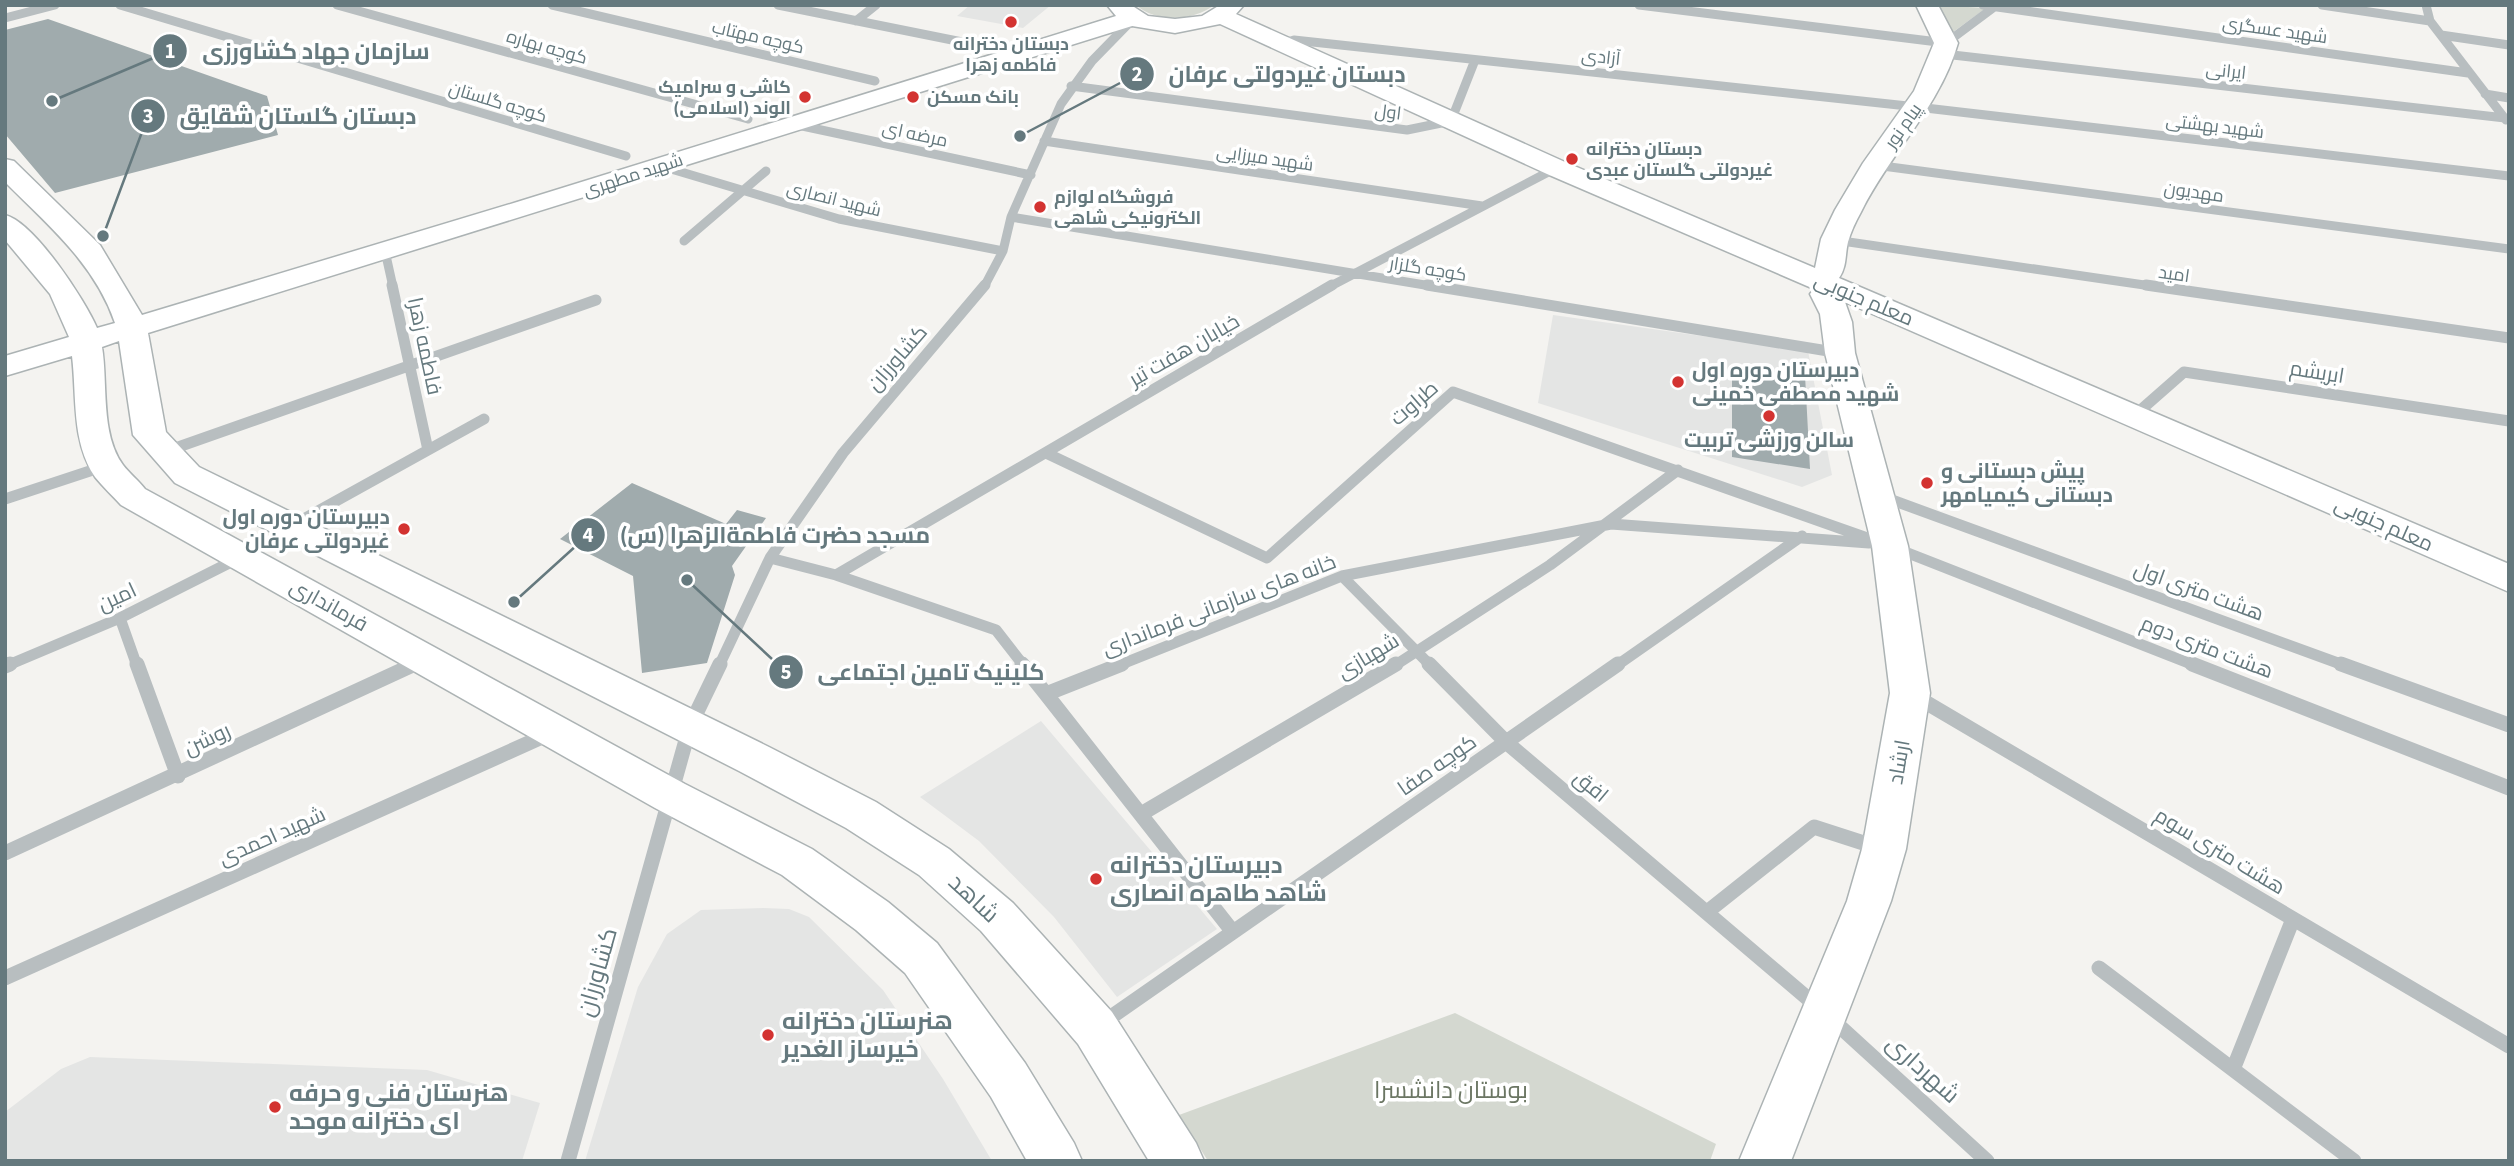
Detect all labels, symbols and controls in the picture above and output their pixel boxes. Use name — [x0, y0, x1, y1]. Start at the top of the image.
street label: شهید عسگری — [2221, 11, 2329, 50]
marker: دبستان دخترانه فاطمه زهرا — [1003, 14, 1019, 30]
street label: کوچه مهتاب — [709, 15, 806, 60]
street label: کوچه بهاره — [504, 24, 590, 71]
callout: سازمان جهاد کشاورزی — [153, 29, 443, 73]
place label: دبستان دخترانه فاطمه زهرا — [953, 32, 1069, 78]
text: سازمان جهاد کشاورزی — [202, 35, 430, 68]
text: 1 — [164, 36, 176, 66]
street label: آزادی — [1580, 43, 1622, 72]
callout: دبستان غیردولتی عرفان — [1119, 52, 1419, 96]
street label: ایرانی — [2204, 57, 2247, 86]
text: دبستان غیردولتی عرفان — [1168, 58, 1406, 91]
text: 2 — [1131, 59, 1143, 89]
place label: کاشی و سرامیک الوند (اسلامی) — [658, 75, 791, 121]
street label: کوچه گلستان — [446, 76, 550, 129]
place label: بانک مسکن — [927, 85, 1019, 110]
marker: کاشی و سرامیک الوند (اسلامی) — [797, 89, 813, 105]
marker: بانک مسکن — [905, 89, 921, 105]
callout: دبستان گلستان شقایق — [130, 94, 430, 138]
street label: اول — [1373, 98, 1403, 127]
street label: پیام نور — [1878, 98, 1928, 155]
text: دبستان گلستان شقایق — [179, 100, 417, 133]
text: 3 — [142, 101, 154, 131]
street label: شهید بهشتی — [2164, 108, 2265, 145]
street label: مرضه ای — [880, 115, 950, 154]
place label: دبستان دخترانه غیردولتی گلستان عبدی — [1586, 137, 1773, 183]
street label: شهید میرزایی — [1215, 139, 1315, 178]
street label: شهید مطهری — [580, 148, 686, 203]
marker: دبستان دخترانه غیردولتی گلستان عبدی — [1564, 151, 1580, 167]
street label: شهید انصاری — [784, 176, 884, 223]
street label: مهدیون — [2162, 176, 2226, 209]
place label: فروشگاه لوازم الکترونیکی شاهی — [1054, 185, 1201, 231]
marker: فروشگاه لوازم الکترونیکی شاهی — [1032, 199, 1048, 215]
street label: کوچه گلزار — [1386, 251, 1469, 288]
street label: امید — [2157, 260, 2191, 289]
street label: معلم جنوبی — [1810, 265, 1918, 333]
street label: فاطمه زهرا — [400, 294, 450, 398]
street label: خیابان هفت تیر — [1122, 306, 1245, 394]
street label: کشاورزان — [860, 318, 934, 398]
street label: ابریشم — [2287, 353, 2347, 391]
place label: دبیرستان دوره اول شهید مصطفی خمینی — [1692, 355, 1899, 409]
street label: طراوت — [1383, 373, 1445, 433]
marker: دبیرستان دوره اول شهید مصطفی خمینی — [1670, 374, 1686, 390]
marker: سالن ورزشی تربیت — [1761, 408, 1777, 424]
place label: سالن ورزشی تربیت — [1684, 425, 1854, 455]
place label: پیش دبستانی و دبستانی کیمیامهر — [1940, 456, 2113, 510]
marker: پیش دبستانی و دبستانی کیمیامهر — [1919, 475, 1935, 491]
street label: معلم جنوبی — [2330, 489, 2438, 559]
place label: دبیرستان دوره اول غیردولتی عرفان — [223, 502, 390, 556]
callout: مسجد حضرت فاطمةالزهرا (س) — [571, 513, 945, 557]
text: مسجد حضرت فاطمةالزهرا (س) — [620, 519, 930, 552]
text: 4 — [582, 520, 594, 550]
marker: دبیرستان دوره اول غیردولتی عرفان — [396, 521, 412, 537]
street label: خانه های سازمانی فرمانداری — [1098, 546, 1340, 664]
street label: هشت متری اول — [2130, 554, 2268, 628]
street label: فرمانداری — [284, 571, 374, 639]
street label: امین — [93, 575, 141, 619]
street label: هشت متری دوم — [2136, 608, 2278, 686]
street label: شهبازی — [1331, 626, 1405, 686]
callout: کلینیک تامین اجتماعی — [768, 650, 1058, 694]
text: کلینیک تامین اجتماعی — [818, 656, 1044, 689]
text: 5 — [780, 657, 792, 687]
street label: روشن — [179, 715, 235, 763]
street label: کوچه صفا — [1391, 727, 1483, 803]
street label: ارشاد — [1880, 737, 1918, 787]
street label: افق — [1567, 763, 1615, 809]
street label: شهید احمدی — [214, 799, 330, 873]
street label: هشت متری سوم — [2149, 800, 2291, 902]
place label: دبیرستان دخترانه شاهد طاهره انصاری — [1110, 848, 1327, 911]
street label: شاهد — [940, 865, 1007, 931]
marker: دبیرستان دخترانه شاهد طاهره انصاری — [1088, 871, 1104, 887]
street label: کشاورزان — [568, 924, 627, 1021]
place label: هنرستان دخترانه خیرساز الغدیر — [781, 1004, 953, 1067]
marker: هنرستان دخترانه خیرساز الغدیر — [760, 1027, 776, 1043]
street label: شهرداری — [1878, 1027, 1967, 1112]
park label: بوستان دانشسرا — [1374, 1073, 1528, 1108]
place label: هنرستان فنی و حرفه ای دخترانه موحد — [289, 1076, 509, 1139]
marker: هنرستان فنی و حرفه ای دخترانه موحد — [267, 1099, 283, 1115]

